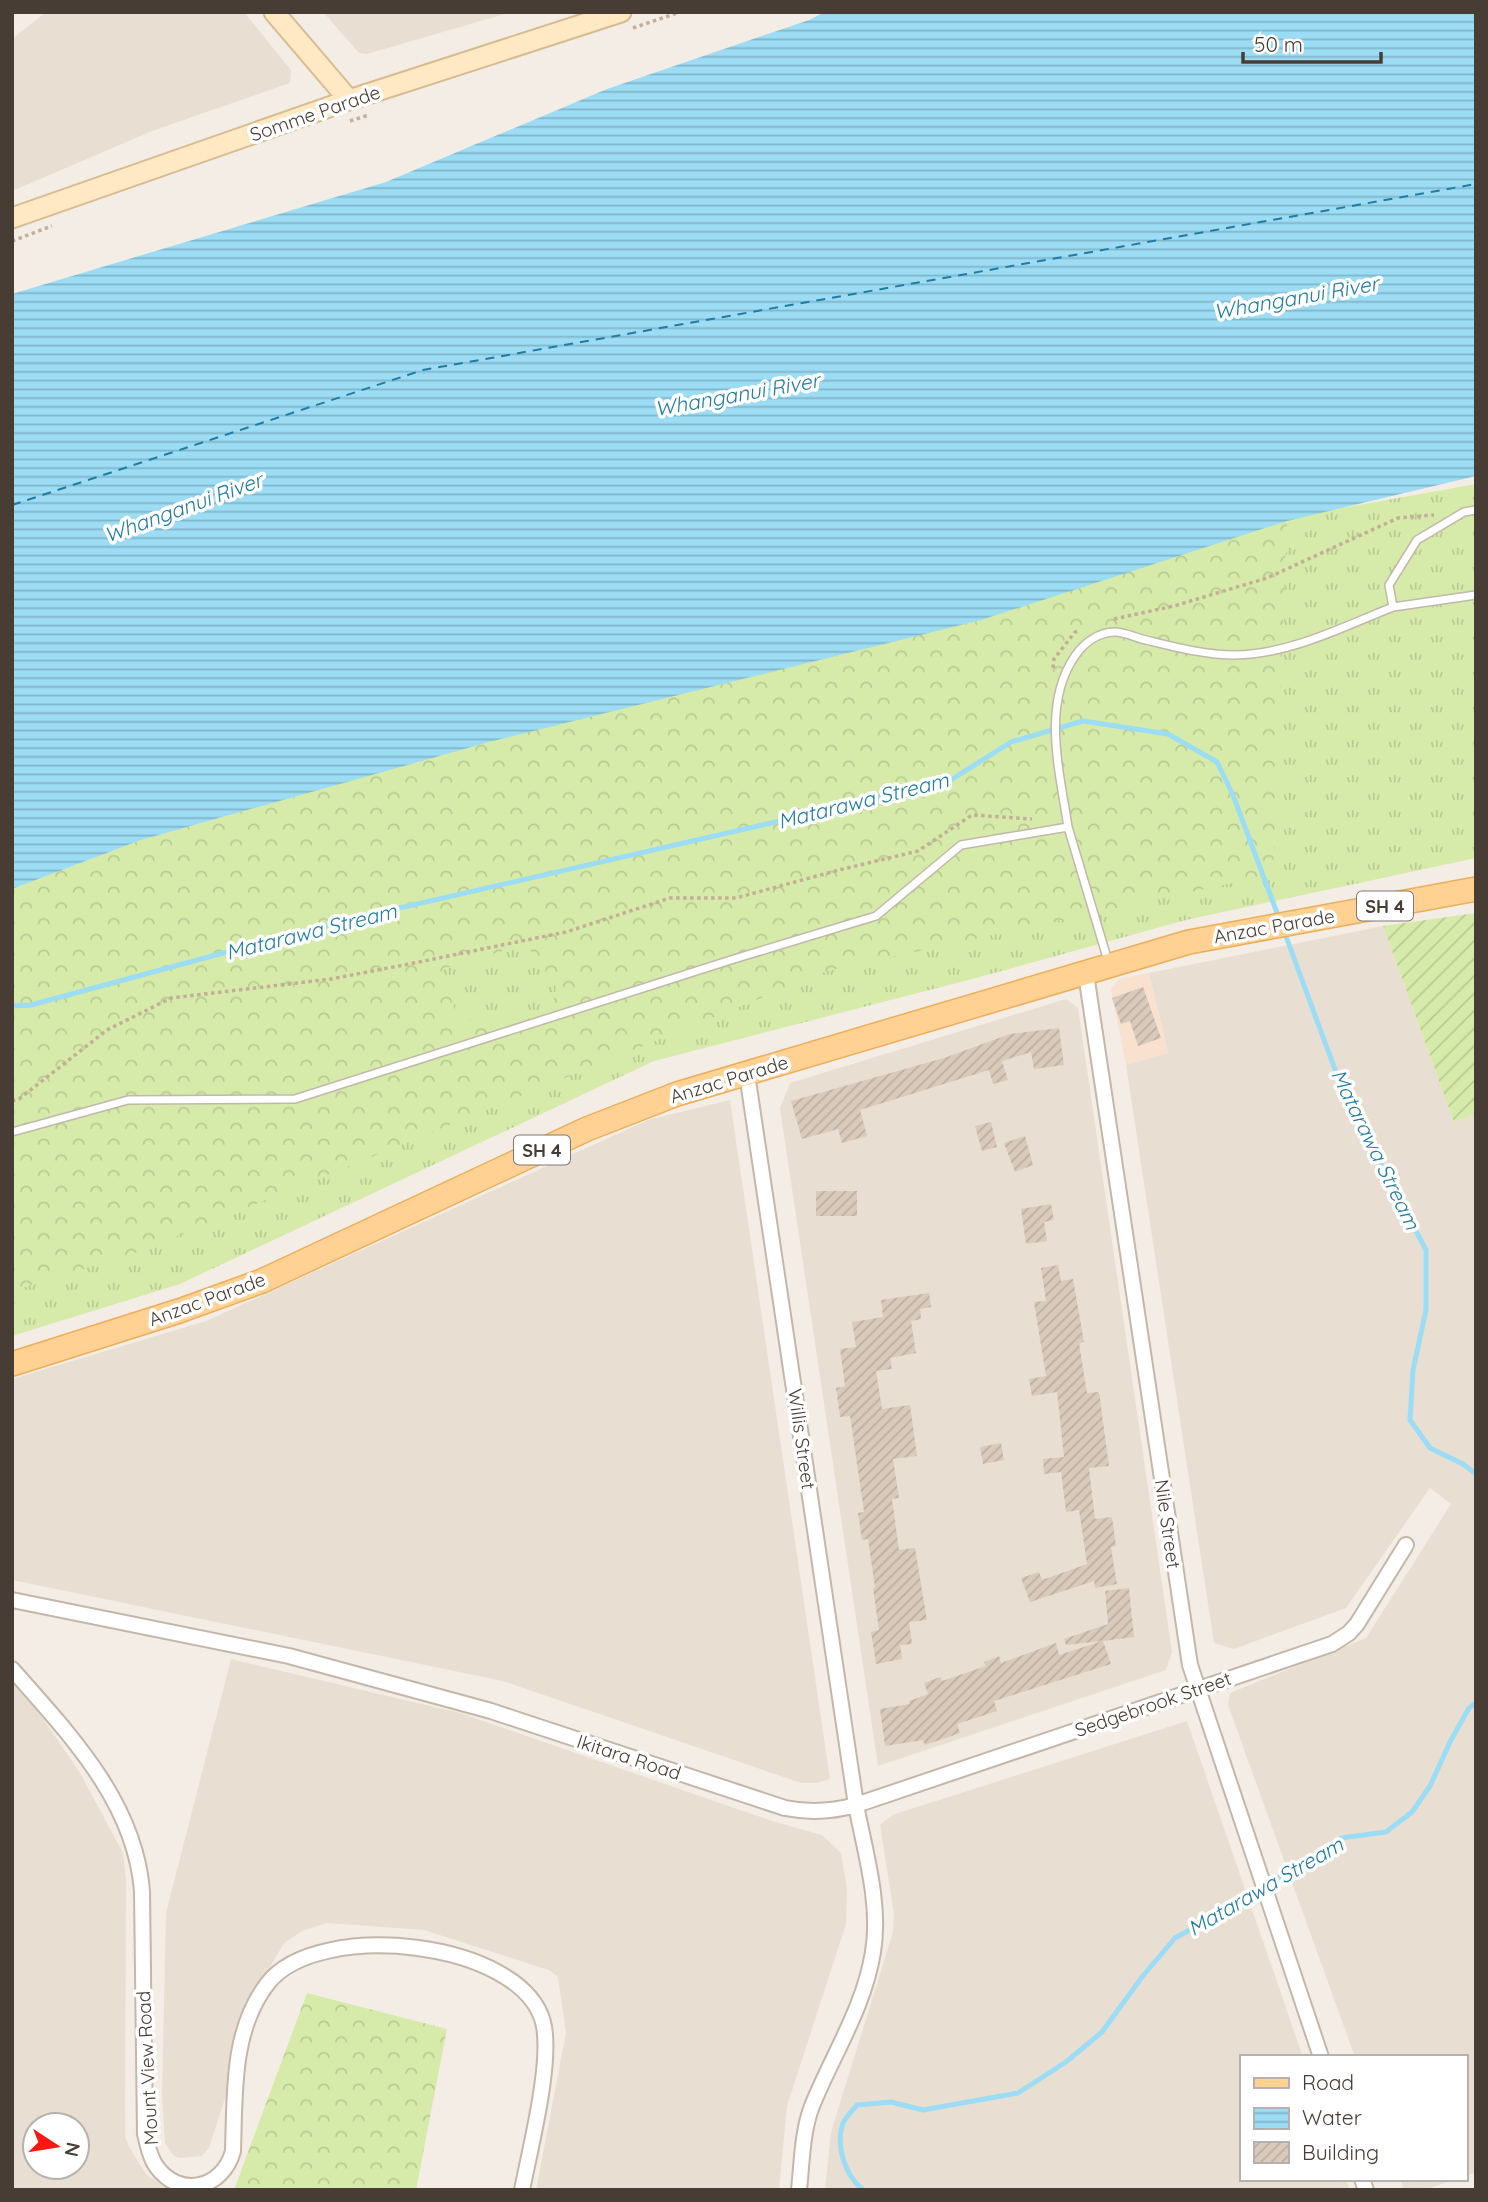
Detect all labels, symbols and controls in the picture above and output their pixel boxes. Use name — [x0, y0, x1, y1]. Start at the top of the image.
scale bar — [1243, 21, 1381, 65]
text: 50 m — [1254, 31, 1303, 57]
street label: Somme Parade — [247, 79, 383, 147]
water label: Whanganui River — [1212, 269, 1383, 324]
water label: Whanganui River — [653, 366, 824, 421]
water label: Whanganui River — [100, 465, 268, 548]
water label: Matarawa Stream — [775, 766, 952, 834]
road number: SH 4 — [1357, 891, 1413, 920]
water label: Matarawa Stream — [223, 897, 400, 965]
street label: Anzac Parade — [1212, 904, 1336, 948]
street label: Anzac Parade — [667, 1050, 791, 1108]
water label: Matarawa Stream — [1326, 1065, 1426, 1234]
road number: SH 4 — [514, 1135, 570, 1164]
street label: Anzac Parade — [145, 1267, 269, 1331]
street label: Willis Street — [783, 1387, 821, 1491]
street label: Nile Street — [1150, 1478, 1186, 1570]
street label: Sedgebrook Street — [1072, 1666, 1234, 1742]
street label: Ikitara Road — [574, 1729, 684, 1785]
water label: Matarawa Stream — [1183, 1831, 1348, 1941]
street label: Mount View Road — [131, 1990, 163, 2146]
legend — [1240, 2055, 1467, 2181]
text: Road — [1302, 2069, 1354, 2095]
text: Water — [1302, 2104, 1362, 2130]
north arrow — [21, 2111, 91, 2181]
text: Building — [1302, 2139, 1379, 2165]
text: N — [59, 2140, 86, 2159]

